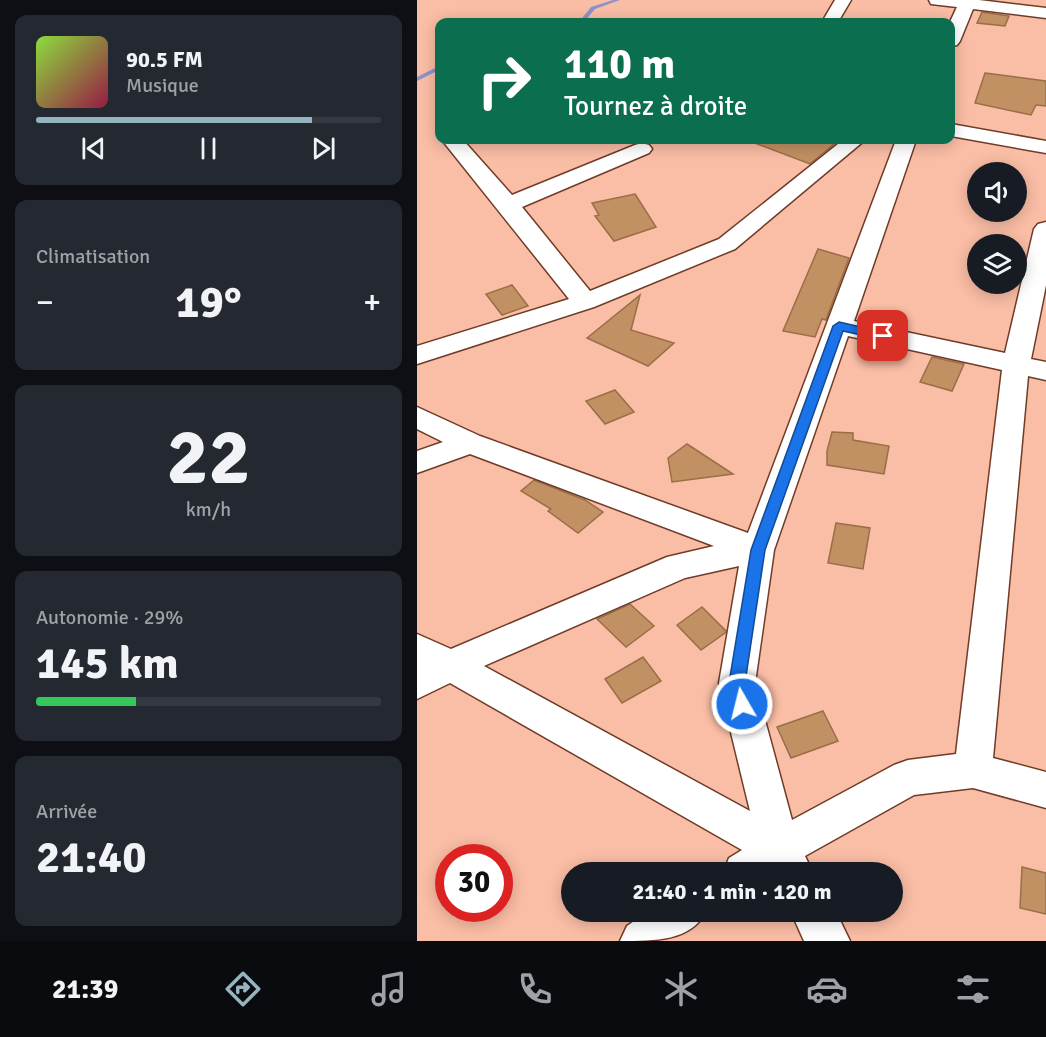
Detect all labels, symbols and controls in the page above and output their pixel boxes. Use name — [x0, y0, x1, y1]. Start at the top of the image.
text: 110 m — [564, 39, 675, 90]
icon: right — [465, 42, 543, 120]
text: 90.5 FM — [126, 46, 203, 73]
text: Musique — [126, 73, 199, 98]
text: Tournez à droite — [564, 90, 747, 123]
icon: previous — [77, 132, 110, 165]
icon: pause — [192, 132, 225, 165]
icon: next — [307, 132, 340, 165]
map controls — [967, 162, 1027, 294]
button: sound — [967, 162, 1027, 222]
button: layers — [967, 234, 1027, 294]
text: Climatisation — [36, 244, 150, 269]
text: 19° — [175, 275, 242, 330]
text: − — [36, 282, 54, 323]
text: + — [363, 282, 381, 323]
pin — [857, 310, 908, 361]
icon: arrive — [866, 319, 899, 352]
text: 22 — [166, 410, 251, 506]
text: km/h — [186, 497, 231, 522]
text: Autonomie · 29% — [36, 605, 183, 630]
text: 145 km — [36, 636, 179, 691]
position arrow — [710, 672, 774, 736]
text: Arrivée — [36, 799, 97, 824]
text: 21:40 — [36, 830, 146, 885]
speed limit sign: 30 — [435, 844, 513, 922]
text: 21:40 · 1 min · 120 m — [632, 878, 832, 905]
icon: directions — [222, 968, 264, 1010]
icon: music — [368, 968, 410, 1010]
icon: phone — [514, 968, 556, 1010]
icon: climate — [660, 968, 702, 1010]
icon: car — [806, 968, 848, 1010]
icon: filters — [952, 968, 994, 1010]
text: 21:39 — [52, 973, 118, 1006]

